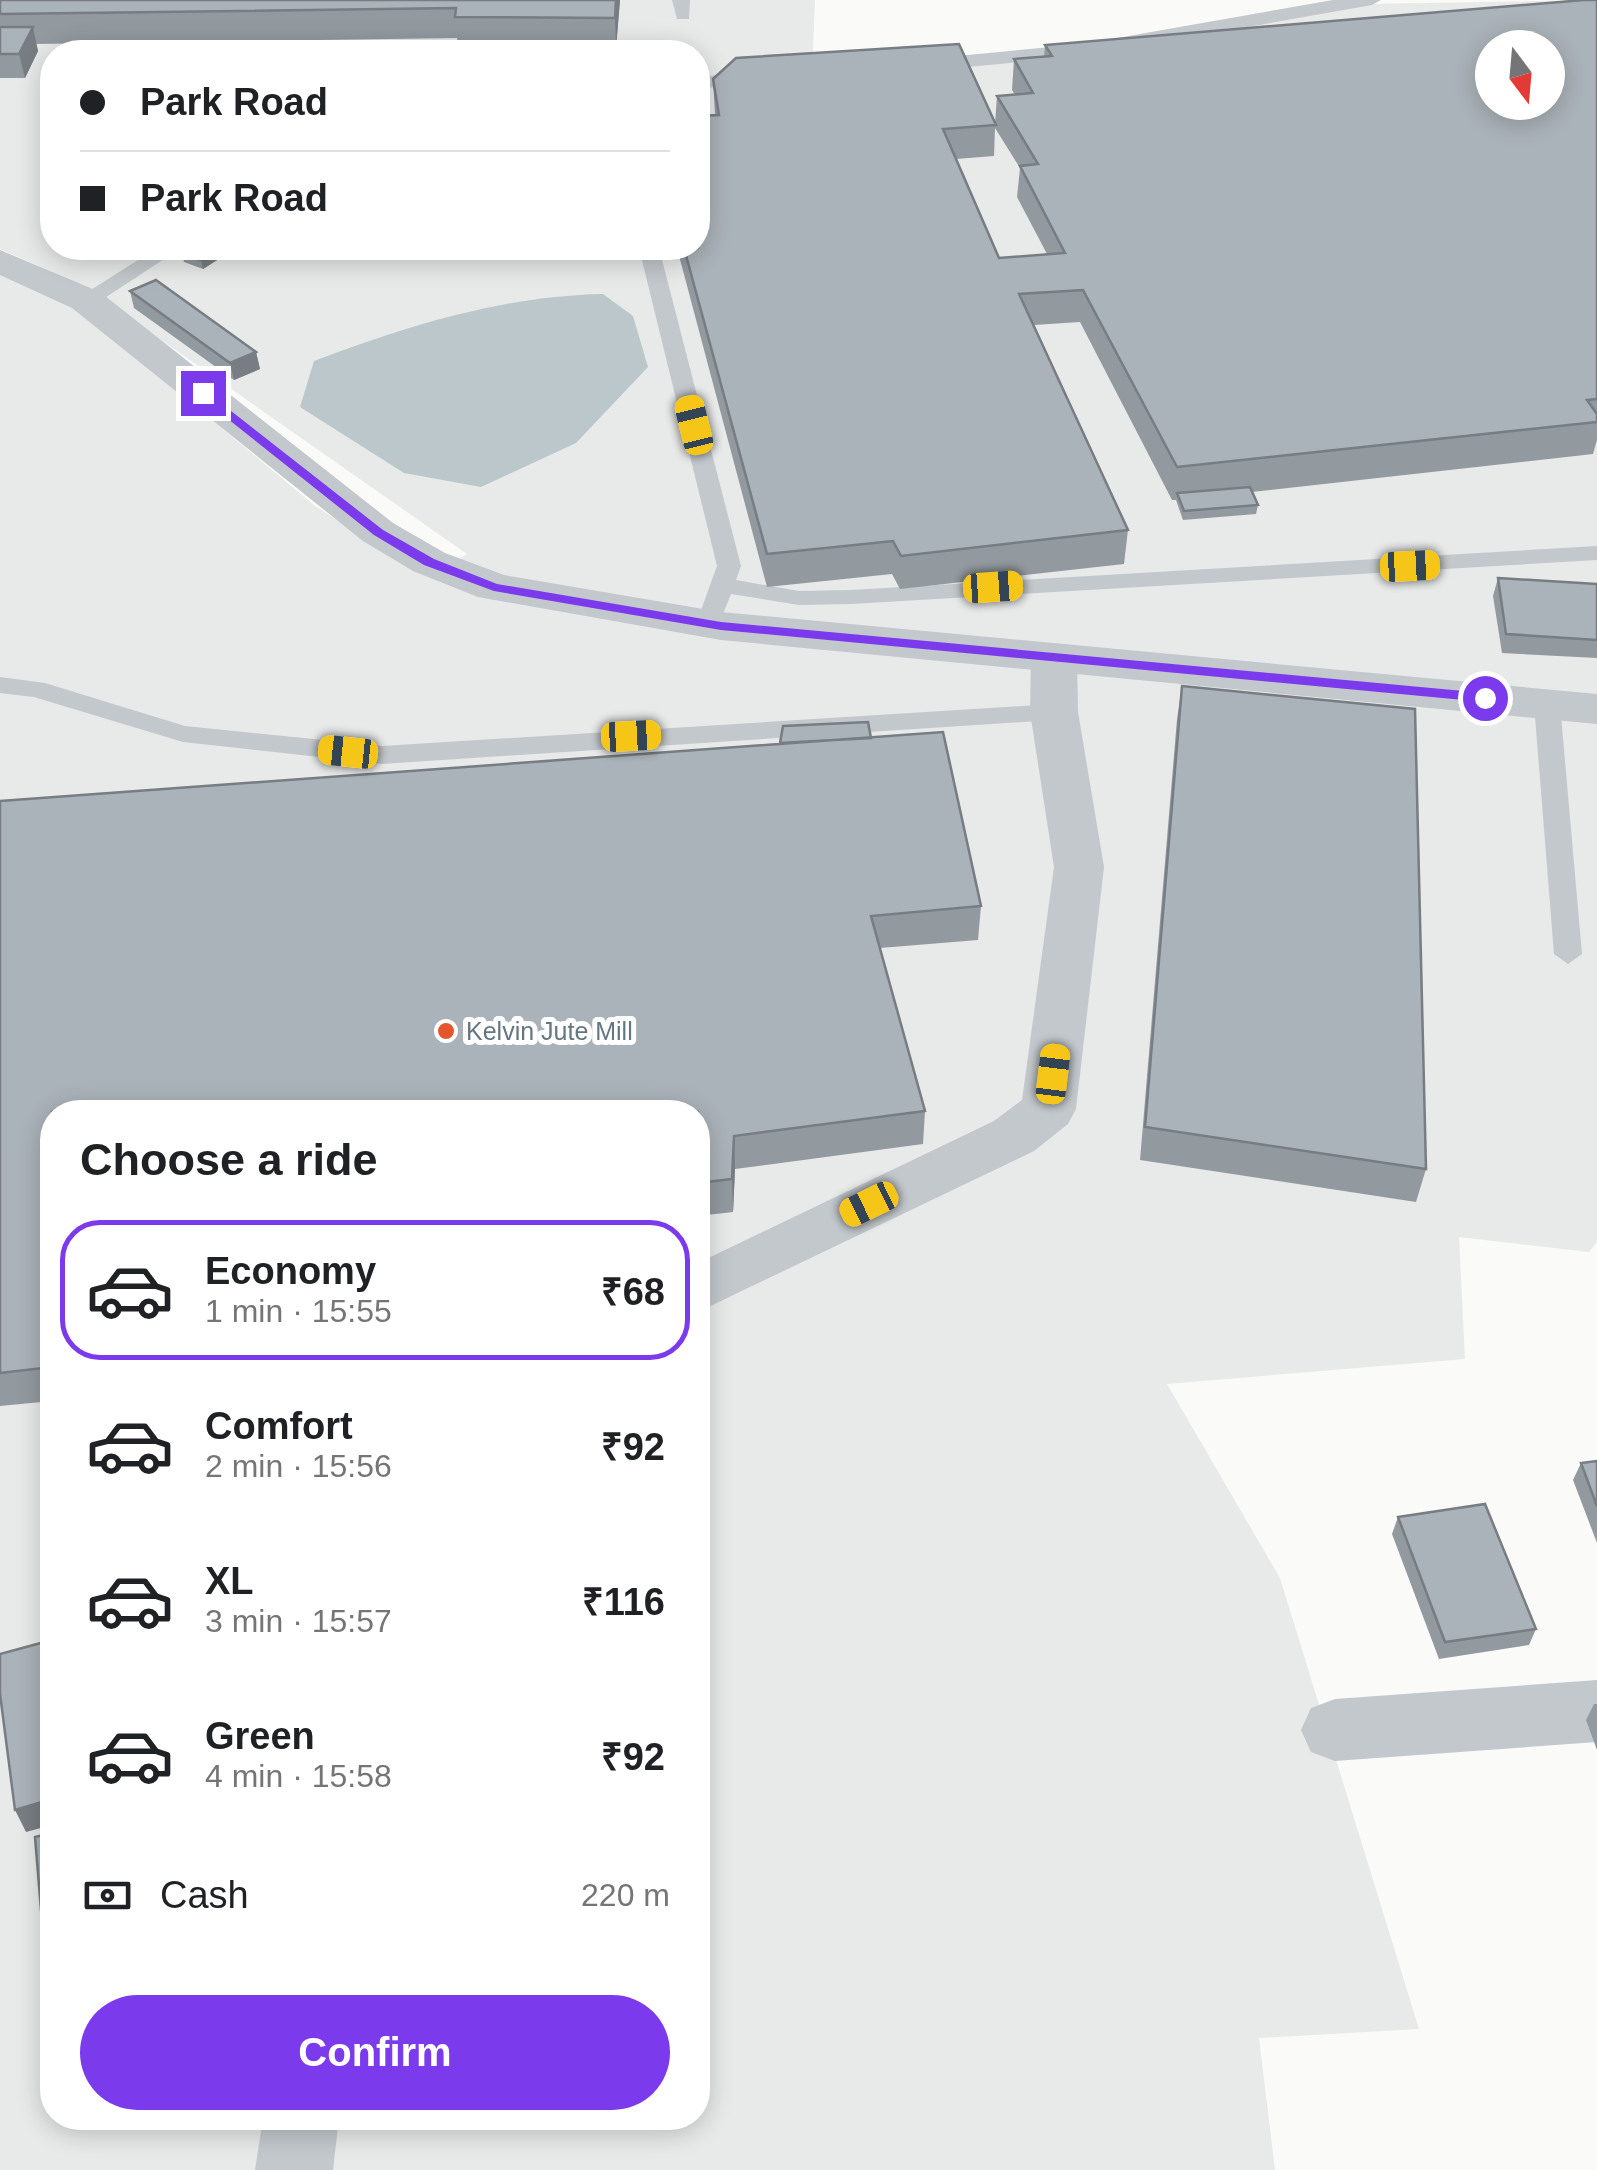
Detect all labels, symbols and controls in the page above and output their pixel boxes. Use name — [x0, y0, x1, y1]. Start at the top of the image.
north arrow — [1475, 30, 1565, 120]
map controls — [1475, 30, 1565, 120]
text: Park Road — [140, 81, 328, 123]
text: Park Road — [140, 177, 328, 219]
route end — [181, 371, 226, 416]
car — [672, 392, 716, 458]
car — [1379, 549, 1441, 583]
car — [962, 570, 1024, 604]
route start — [1463, 676, 1508, 721]
car — [600, 719, 662, 753]
car — [317, 734, 379, 770]
place label: Kelvin Jute Mill — [466, 1017, 633, 1045]
marker: Kelvin Jute Mill — [435, 1020, 457, 1042]
car — [1034, 1042, 1072, 1106]
text: Choose a ride — [80, 1134, 378, 1185]
car — [835, 1177, 903, 1231]
icon: car — [85, 1245, 175, 1335]
text: Economy — [205, 1250, 376, 1292]
text: ₹68 — [601, 1271, 665, 1313]
text: 1 min · 15:55 — [205, 1293, 392, 1329]
icon: car — [85, 1400, 175, 1490]
text: Comfort — [205, 1405, 353, 1447]
text: ₹92 — [601, 1426, 665, 1468]
text: 2 min · 15:56 — [205, 1448, 392, 1484]
icon: car — [85, 1555, 175, 1645]
text: XL — [205, 1560, 254, 1602]
text: ₹116 — [582, 1581, 665, 1623]
text: 3 min · 15:57 — [205, 1603, 392, 1639]
icon: car — [85, 1710, 175, 1800]
text: Green — [205, 1715, 315, 1757]
text: ₹92 — [601, 1736, 665, 1778]
text: 4 min · 15:58 — [205, 1758, 392, 1794]
icon: cash — [80, 1868, 135, 1923]
text: Cash — [160, 1874, 249, 1916]
text: 220 m — [581, 1877, 670, 1913]
button: Confirm — [80, 1995, 670, 2110]

